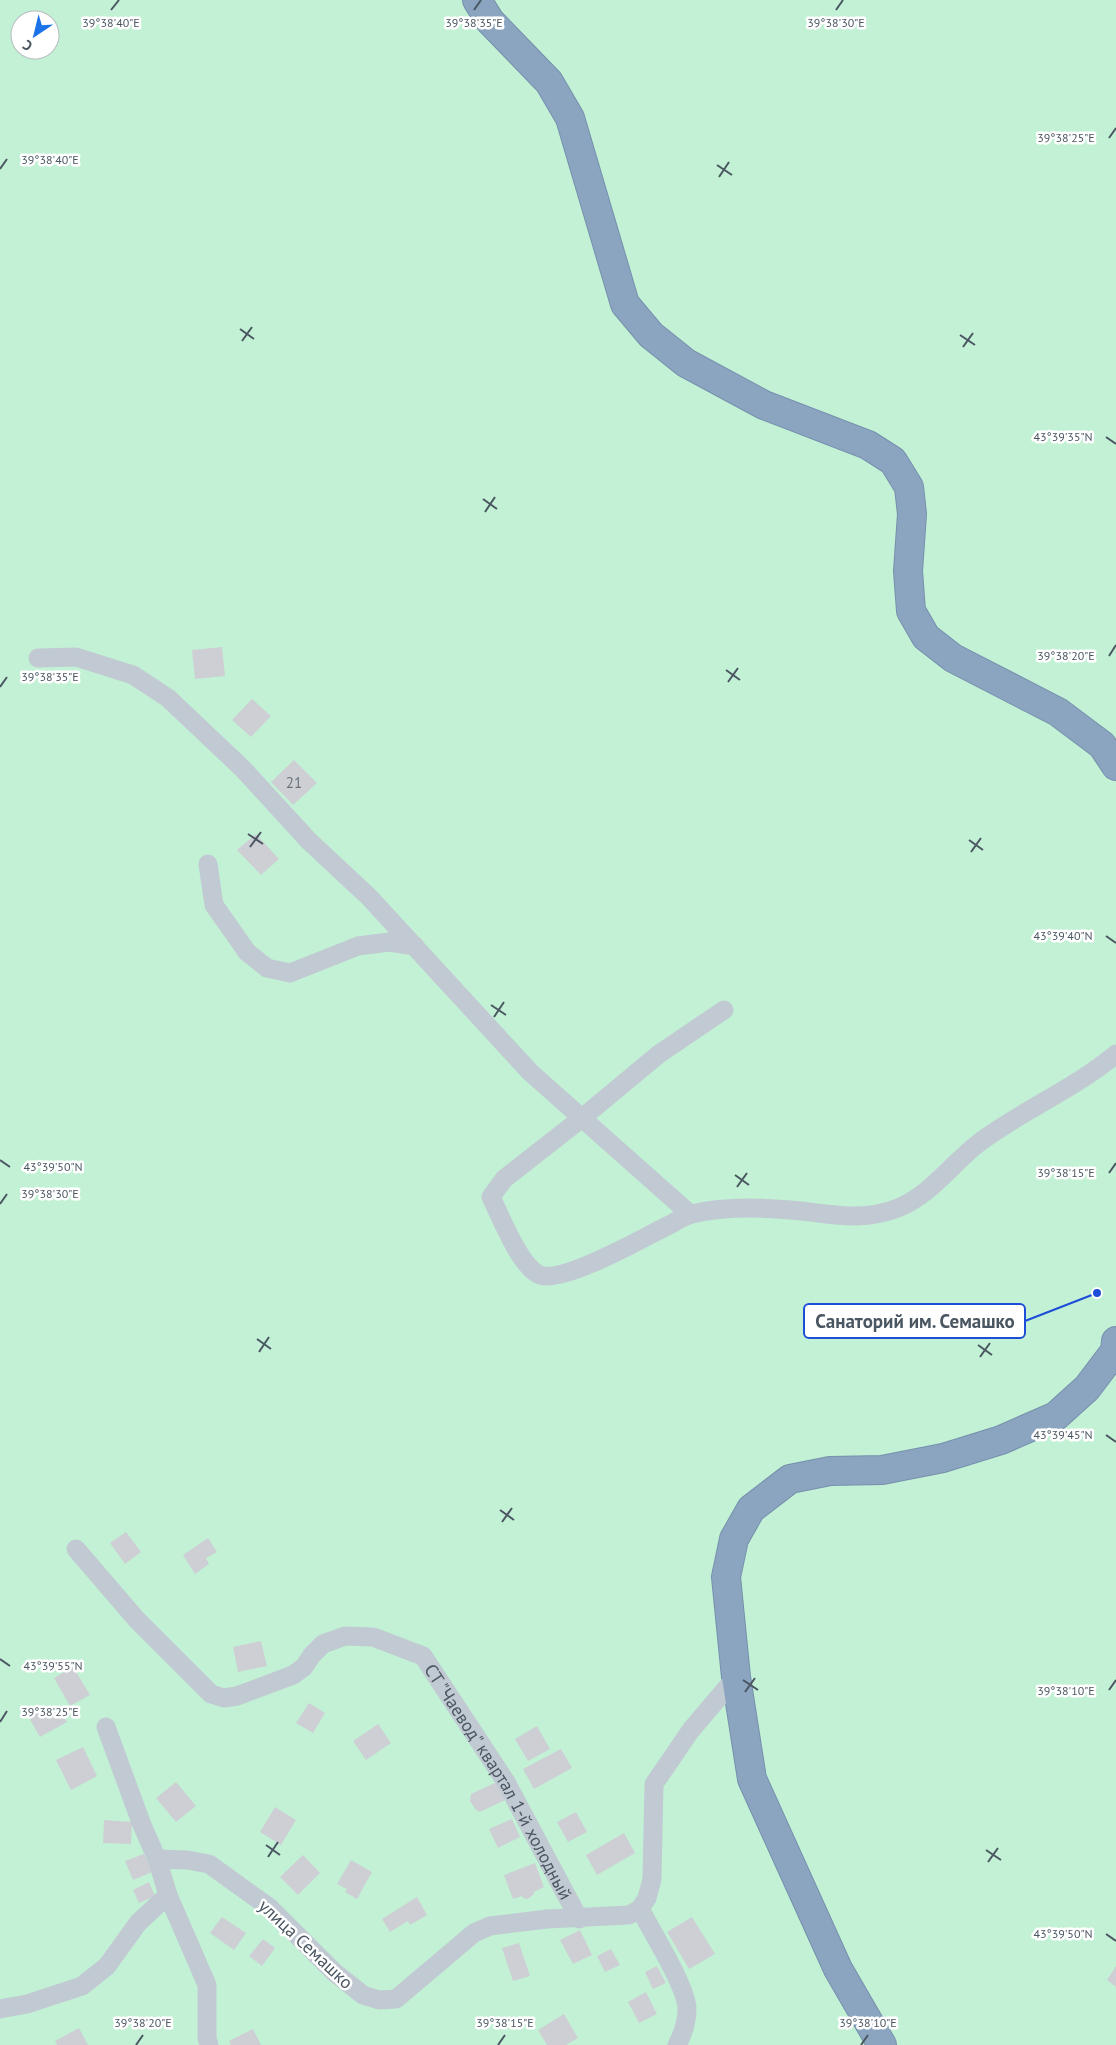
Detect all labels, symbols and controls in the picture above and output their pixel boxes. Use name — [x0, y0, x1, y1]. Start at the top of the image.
north arrow — [10, 10, 60, 60]
text: 39°38'40"E — [82, 15, 140, 30]
text: 39°38'35"E — [445, 15, 503, 30]
text: 39°38'30"E — [807, 15, 865, 30]
text: С — [19, 36, 36, 55]
text: 39°38'25"E — [1037, 130, 1095, 145]
text: 39°38'40"E — [21, 152, 79, 167]
text: 43°39'35"N — [1033, 429, 1093, 444]
text: 39°38'20"E — [1037, 648, 1095, 663]
text: 39°38'35"E — [21, 669, 79, 684]
house number: 21 — [286, 773, 302, 792]
text: 43°39'40"N — [1033, 928, 1093, 943]
text: 43°39'50"N — [23, 1159, 83, 1174]
text: 39°38'15"E — [1037, 1165, 1095, 1180]
text: 39°38'30"E — [21, 1186, 79, 1201]
callout: Санаторий им. Семашко — [804, 1304, 1025, 1338]
text: Санаторий им. Семашко — [815, 1309, 1015, 1333]
text: 43°39'45"N — [1033, 1427, 1093, 1442]
text: 43°39'55"N — [23, 1658, 83, 1673]
street label: СТ "Чаевод" квартал 1-й холодный — [420, 1659, 578, 1903]
text: 39°38'10"E — [1037, 1683, 1095, 1698]
text: 39°38'25"E — [21, 1704, 79, 1719]
street label: улица Семашко — [254, 1894, 358, 1994]
text: 43°39'50"N — [1033, 1926, 1093, 1941]
text: 39°38'20"E — [114, 2015, 172, 2030]
text: 39°38'15"E — [476, 2015, 534, 2030]
text: 39°38'10"E — [839, 2015, 897, 2030]

